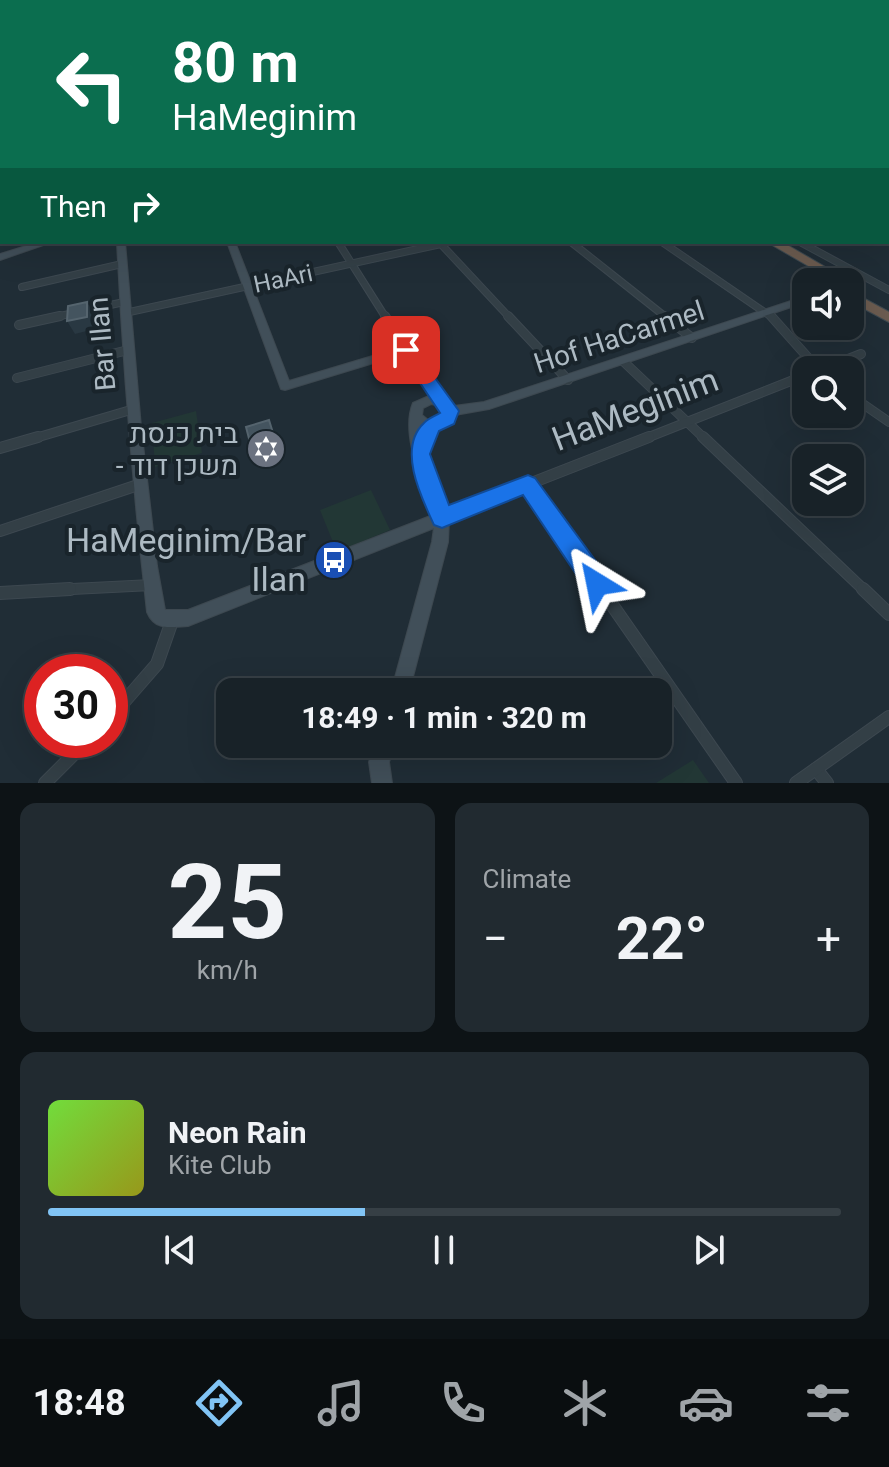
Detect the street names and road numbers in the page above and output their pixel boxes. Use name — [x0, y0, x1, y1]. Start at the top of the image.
street label: HaAri — [251, 259, 315, 299]
street label: Hof HaCarmel — [530, 294, 708, 380]
street label: Bar Ilan — [81, 296, 123, 392]
street label: HaMeginim — [546, 359, 724, 459]

